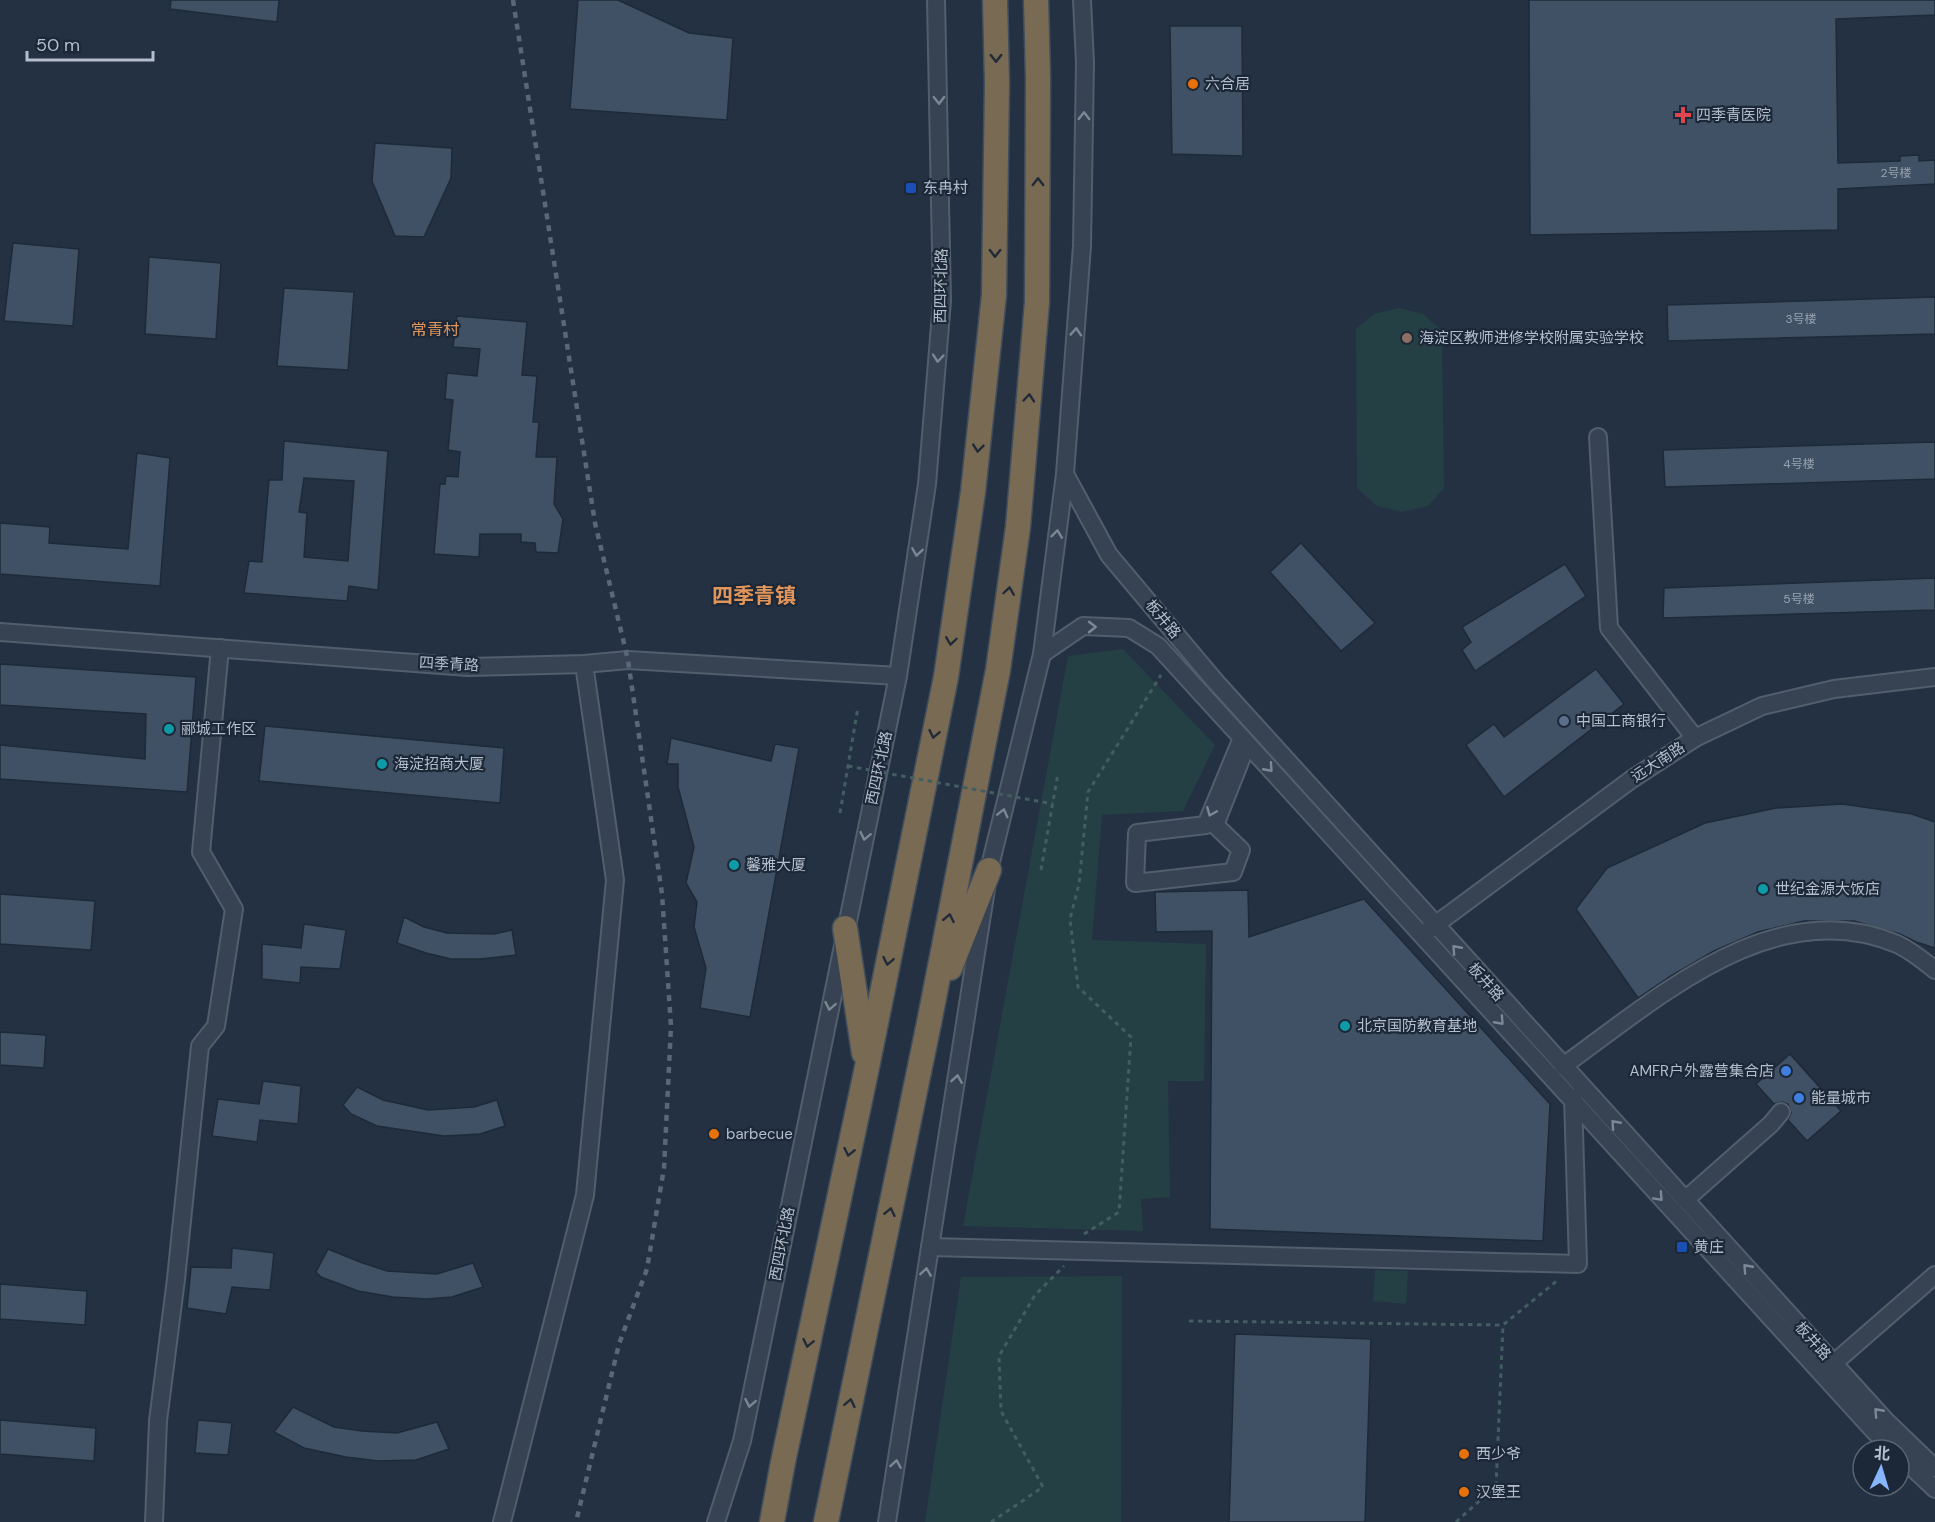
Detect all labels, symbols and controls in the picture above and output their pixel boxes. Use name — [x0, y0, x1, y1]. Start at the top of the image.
scale bar — [27, 24, 153, 62]
text: 50 m — [36, 33, 80, 57]
one-way arrow — [990, 54, 1003, 63]
place label: 六合居 — [1205, 74, 1250, 94]
marker: 六合居 — [1186, 77, 1200, 91]
one-way arrow — [932, 96, 945, 105]
place label: 四季青医院 — [1696, 105, 1771, 125]
marker: 四季青医院 — [1674, 106, 1692, 124]
one-way arrow — [1078, 112, 1090, 121]
house number: 2号楼 — [1881, 165, 1911, 181]
one-way arrow — [1032, 177, 1044, 186]
place label: 东冉村 — [923, 178, 968, 198]
marker: 东冉村 — [904, 181, 918, 195]
street label: 西四环北路 — [930, 248, 952, 324]
one-way arrow — [989, 249, 1001, 258]
house number: 3号楼 — [1785, 311, 1817, 327]
district label: 常青村 — [411, 319, 459, 340]
one-way arrow — [1069, 327, 1082, 336]
place label: 海淀区教师进修学校附属实验学校 — [1419, 328, 1644, 348]
marker: 海淀区教师进修学校附属实验学校 — [1400, 331, 1414, 345]
one-way arrow — [932, 354, 945, 363]
one-way arrow — [1022, 393, 1035, 402]
one-way arrow — [972, 443, 985, 452]
house number: 4号楼 — [1783, 456, 1815, 472]
one-way arrow — [1051, 529, 1063, 538]
one-way arrow — [911, 547, 923, 557]
district label: 四季青镇 — [712, 582, 796, 610]
one-way arrow — [1002, 587, 1014, 596]
house number: 5号楼 — [1783, 591, 1815, 607]
street label: 板井路 — [1141, 595, 1185, 643]
one-way arrow — [1088, 621, 1097, 633]
one-way arrow — [946, 636, 958, 645]
street label: 四季青路 — [419, 652, 479, 676]
place label: 中国工商银行 — [1576, 711, 1666, 731]
marker: 中国工商银行 — [1557, 714, 1571, 728]
place label: 郦城工作区 — [181, 719, 256, 739]
marker: 郦城工作区 — [162, 722, 176, 736]
street label: 西四环北路 — [861, 729, 897, 807]
one-way arrow — [929, 729, 942, 739]
street label: 远大南路 — [1627, 737, 1689, 787]
place label: 海淀招商大厦 — [394, 754, 484, 774]
marker: 海淀招商大厦 — [375, 757, 389, 771]
one-way arrow — [1262, 762, 1273, 772]
one-way arrow — [1206, 805, 1218, 816]
one-way arrow — [996, 809, 1009, 819]
one-way arrow — [859, 831, 872, 841]
place label: 馨雅大厦 — [746, 855, 806, 875]
marker: 馨雅大厦 — [727, 858, 741, 872]
place label: 世纪金源大饭店 — [1775, 879, 1880, 899]
marker: 世纪金源大饭店 — [1756, 882, 1770, 896]
one-way arrow — [942, 913, 955, 923]
one-way arrow — [1452, 945, 1463, 955]
one-way arrow — [882, 956, 895, 966]
street label: 板井路 — [1464, 959, 1508, 1005]
one-way arrow — [824, 1001, 837, 1011]
one-way arrow — [1492, 1014, 1503, 1025]
place label: 北京国防教育基地 — [1357, 1016, 1477, 1036]
marker: 北京国防教育基地 — [1338, 1019, 1352, 1033]
place label: AMFR户外露营集合店 — [1629, 1061, 1774, 1081]
marker: AMFR户外露营集合店 — [1779, 1064, 1793, 1078]
one-way arrow — [950, 1074, 962, 1084]
place label: 能量城市 — [1811, 1088, 1871, 1108]
marker: 能量城市 — [1792, 1091, 1806, 1105]
one-way arrow — [1611, 1120, 1622, 1131]
place label: barbecue — [726, 1124, 793, 1144]
marker: barbecue — [707, 1127, 721, 1141]
one-way arrow — [843, 1147, 856, 1157]
one-way arrow — [1652, 1190, 1663, 1200]
street label: 西四环北路 — [765, 1205, 799, 1283]
one-way arrow — [883, 1207, 896, 1217]
place label: 黄庄 — [1694, 1237, 1724, 1257]
marker: 黄庄 — [1675, 1240, 1689, 1254]
one-way arrow — [1743, 1264, 1754, 1275]
one-way arrow — [920, 1267, 932, 1276]
street label: 板井路 — [1791, 1318, 1835, 1364]
one-way arrow — [802, 1338, 815, 1348]
one-way arrow — [744, 1398, 757, 1408]
one-way arrow — [843, 1398, 856, 1408]
one-way arrow — [1874, 1408, 1885, 1419]
north arrow — [1851, 1438, 1911, 1498]
text: 北 — [1873, 1443, 1891, 1465]
place label: 西少爷 — [1476, 1444, 1521, 1464]
marker: 西少爷 — [1457, 1447, 1471, 1461]
one-way arrow — [890, 1460, 902, 1469]
place label: 汉堡王 — [1476, 1482, 1521, 1502]
marker: 汉堡王 — [1457, 1485, 1471, 1499]

